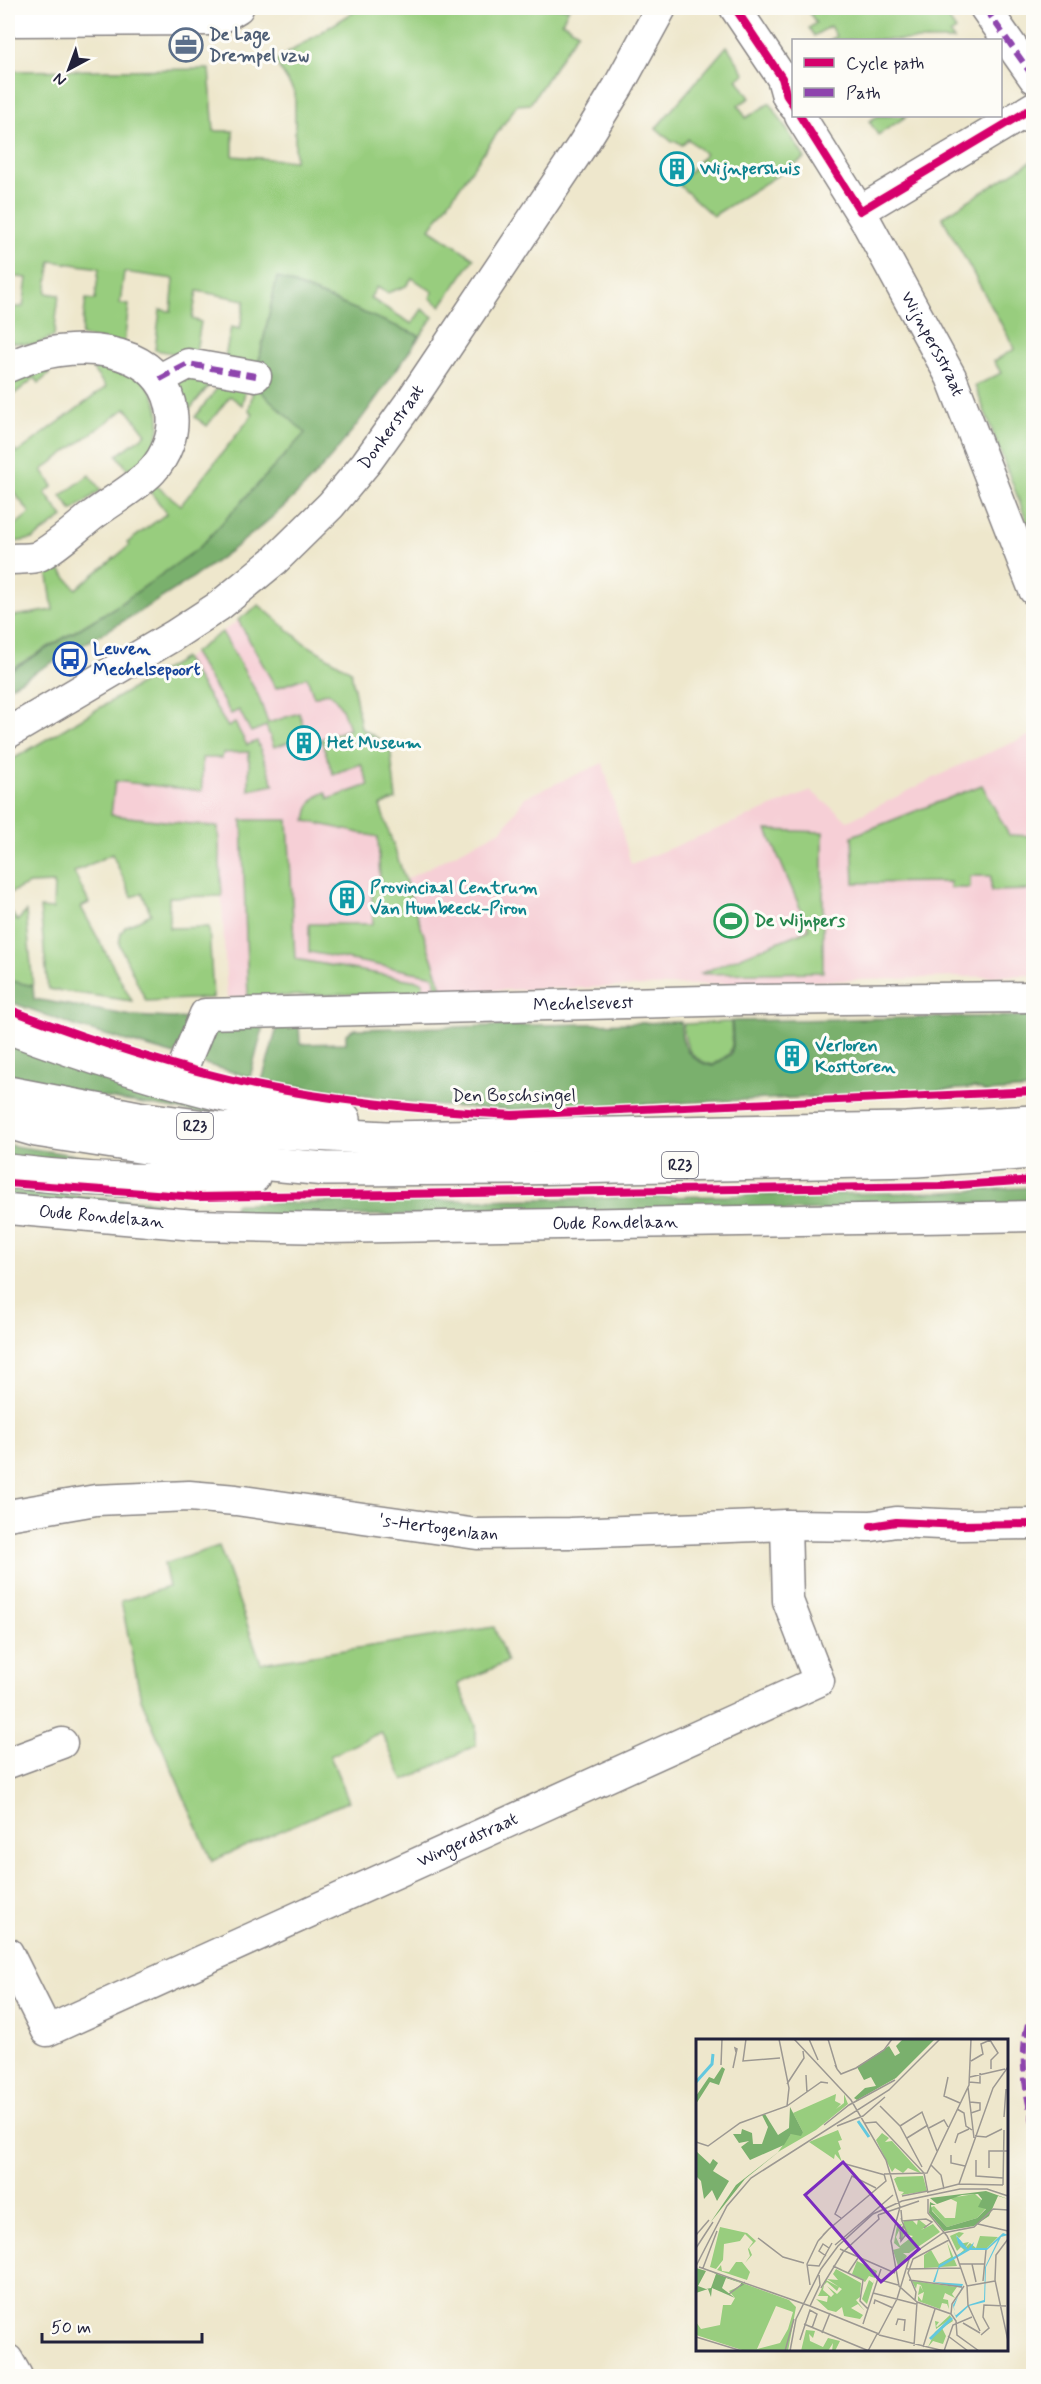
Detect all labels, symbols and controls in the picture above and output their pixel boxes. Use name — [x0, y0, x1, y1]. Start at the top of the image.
place label: De Lage Drempel vzw — [209, 23, 309, 68]
office icon: De Lage Drempel vzw — [168, 27, 204, 63]
north arrow — [39, 39, 99, 99]
legend — [792, 39, 1002, 117]
text: Cycle path — [846, 52, 924, 76]
text: N — [49, 68, 71, 91]
text: Path — [846, 82, 881, 106]
building icon: Wijnpershuis — [659, 151, 695, 187]
place label: Wijnpershuis — [699, 157, 800, 181]
street label: Wijnpersstraat — [895, 287, 970, 400]
street label: Donkerstraat — [353, 380, 430, 474]
place label: Leuven Mechelsepoort — [93, 637, 201, 682]
bus stop icon: Leuven Mechelsepoort — [52, 641, 88, 677]
building icon: Het Museum — [286, 725, 322, 761]
place label: Het Museum — [327, 731, 422, 755]
place label: Provinciaal Centrum Van Humbeeck-Piron — [370, 876, 538, 921]
building icon: Provinciaal Centrum Van Humbeeck-Piron — [329, 880, 365, 916]
sports icon: De Wijnpers — [713, 903, 749, 939]
place label: De Wijnpers — [754, 909, 845, 933]
street label: Mechelsevest — [533, 991, 634, 1017]
place label: Verloren Kosttoren — [815, 1034, 896, 1079]
building icon: Verloren Kosttoren — [774, 1038, 810, 1074]
street label: Den Boschsingel — [452, 1084, 576, 1109]
road number: R23 — [177, 1113, 213, 1139]
road number: R23 — [662, 1152, 698, 1178]
street label: Oude Rondelaan — [38, 1200, 165, 1234]
street label: Oude Rondelaan — [552, 1210, 678, 1236]
street label: 's-Hertogenlaan — [378, 1508, 498, 1546]
street label: Wingerdstraat — [413, 1807, 522, 1874]
inset map — [696, 2039, 1008, 2351]
scale bar — [42, 2306, 202, 2344]
text: 50 m — [51, 2316, 91, 2340]

